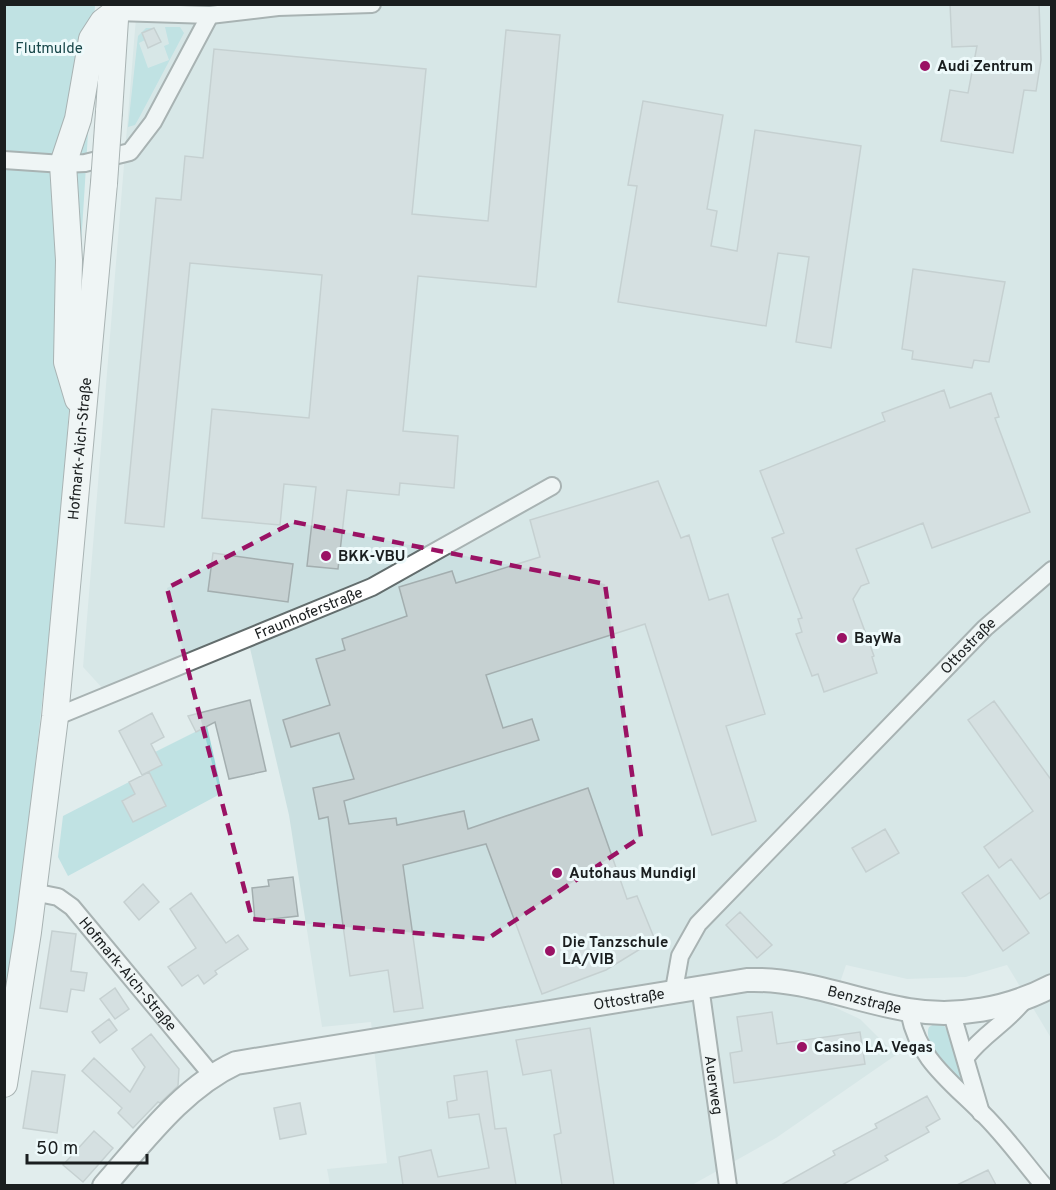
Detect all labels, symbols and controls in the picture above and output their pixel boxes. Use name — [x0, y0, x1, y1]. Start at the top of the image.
park label: Flutmulde — [15, 40, 83, 59]
place label: Audi Zentrum — [937, 58, 1033, 77]
marker: Audi Zentrum — [918, 59, 932, 73]
street label: Hofmark-Aich-Straße — [65, 377, 97, 521]
place label: BKK-VBU — [338, 548, 405, 567]
marker: BKK-VBU — [319, 549, 333, 563]
street label: Fraunhoferstraße — [252, 584, 366, 645]
street label: Ottostraße — [937, 614, 1001, 679]
place label: BayWa — [854, 630, 901, 649]
marker: BayWa — [835, 631, 849, 645]
place label: Autohaus Mundigl — [569, 865, 696, 884]
marker: Autohaus Mundigl — [550, 866, 564, 880]
street label: Hofmark-Aich-Straße — [74, 914, 180, 1036]
place label: Die Tanzschule LA/VIB — [562, 934, 668, 970]
marker: Die Tanzschule LA/VIB — [543, 944, 557, 958]
street label: Benzstraße — [825, 983, 903, 1019]
street label: Ottostraße — [592, 985, 666, 1016]
place label: Casino LA. Vegas — [814, 1039, 933, 1058]
marker: Casino LA. Vegas — [795, 1040, 809, 1054]
street label: Auerweg — [699, 1054, 726, 1116]
scale bar — [27, 1127, 147, 1165]
text: 50 m — [36, 1138, 78, 1161]

